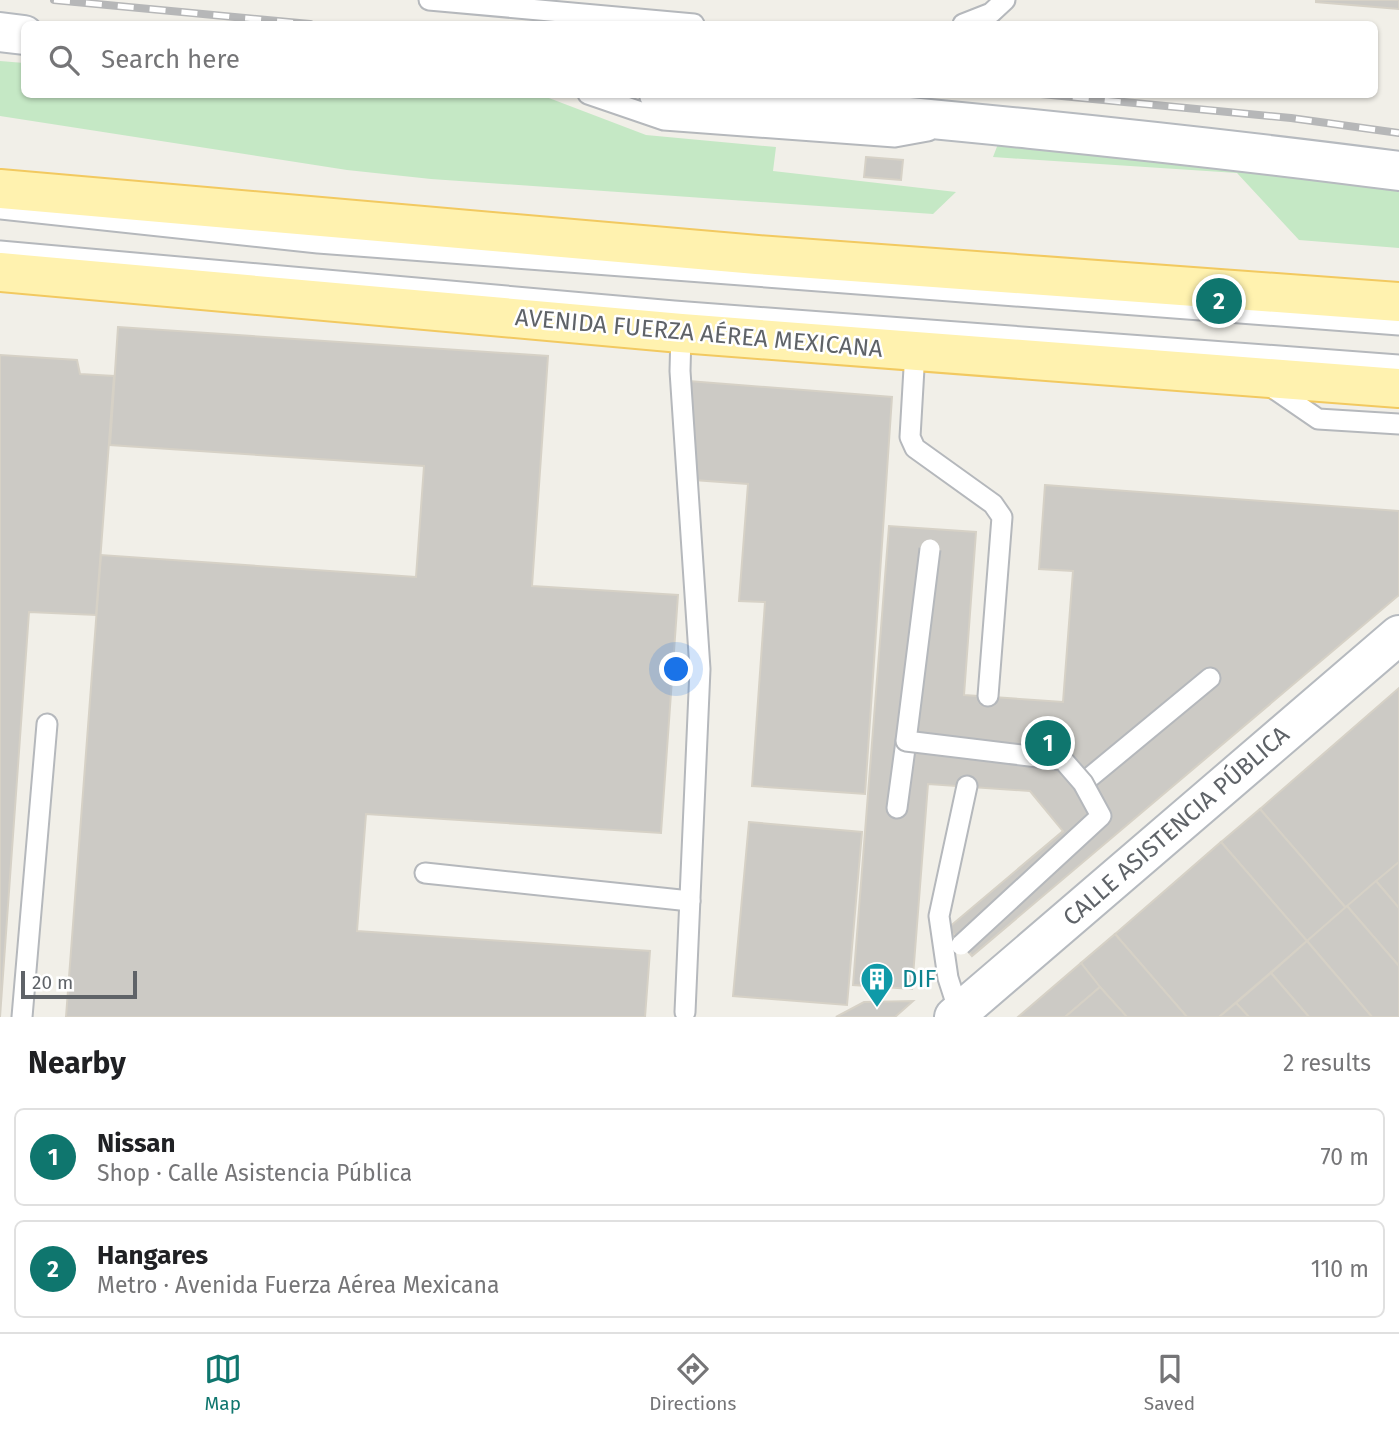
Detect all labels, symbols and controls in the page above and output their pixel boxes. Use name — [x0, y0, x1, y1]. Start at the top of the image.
search box — [21, 21, 1378, 98]
icon: search — [45, 41, 83, 79]
text: Search here — [101, 44, 240, 75]
pin: 2 — [1196, 275, 1242, 327]
street label: AVENIDA FUERZA AÉREA MEXICANA — [514, 302, 884, 363]
your location — [659, 652, 693, 686]
pin: 1 — [1025, 717, 1071, 769]
street label: CALLE ASISTENCIA PÚBLICA — [1057, 719, 1295, 932]
building icon: DIF — [858, 960, 896, 1009]
place label: DIF — [902, 965, 937, 993]
scale bar — [21, 968, 136, 1000]
text: 20 m — [32, 971, 73, 994]
text: Nearby — [28, 1045, 126, 1081]
text: 2 results — [1283, 1049, 1371, 1077]
text: Nissan — [97, 1128, 176, 1159]
text: 1 — [48, 1143, 58, 1171]
text: 70 m — [1320, 1143, 1369, 1171]
text: Shop · Calle Asistencia Pública — [97, 1159, 412, 1187]
text: Hangares — [97, 1240, 208, 1271]
text: 2 — [47, 1255, 59, 1283]
text: 110 m — [1311, 1255, 1369, 1283]
text: Metro · Avenida Fuerza Aérea Mexicana — [97, 1271, 500, 1299]
tab: Map — [204, 1350, 242, 1415]
tab: Directions — [649, 1350, 736, 1415]
tab: Saved — [1144, 1350, 1195, 1415]

